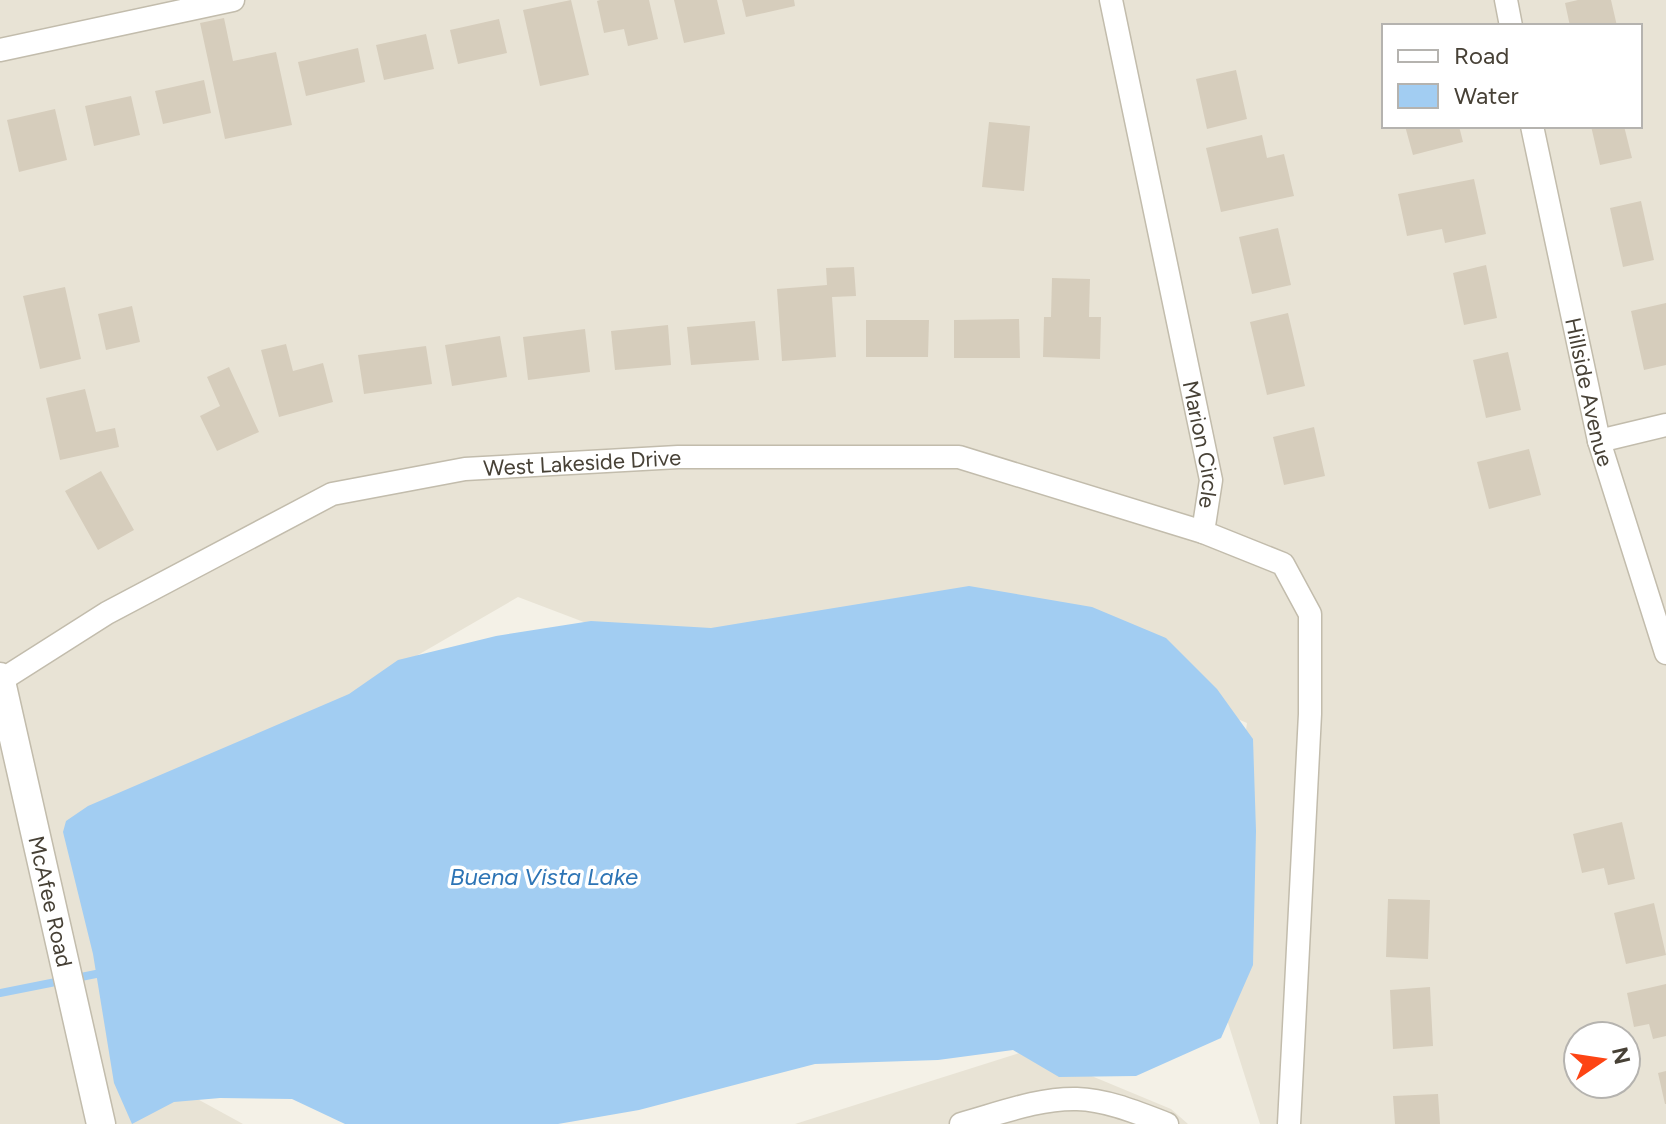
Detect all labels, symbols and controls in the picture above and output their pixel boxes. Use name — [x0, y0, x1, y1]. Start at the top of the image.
legend — [1382, 24, 1642, 128]
text: Road — [1454, 41, 1509, 70]
text: Water — [1454, 81, 1519, 110]
street label: Hillside Avenue — [1559, 315, 1619, 470]
street label: Marion Circle — [1177, 378, 1224, 510]
street label: West Lakeside Drive — [483, 444, 682, 482]
street label: McAfee Road — [22, 833, 78, 970]
water label: Buena Vista Lake — [450, 862, 638, 891]
north arrow — [1562, 1020, 1642, 1100]
text: N — [1606, 1044, 1636, 1067]

